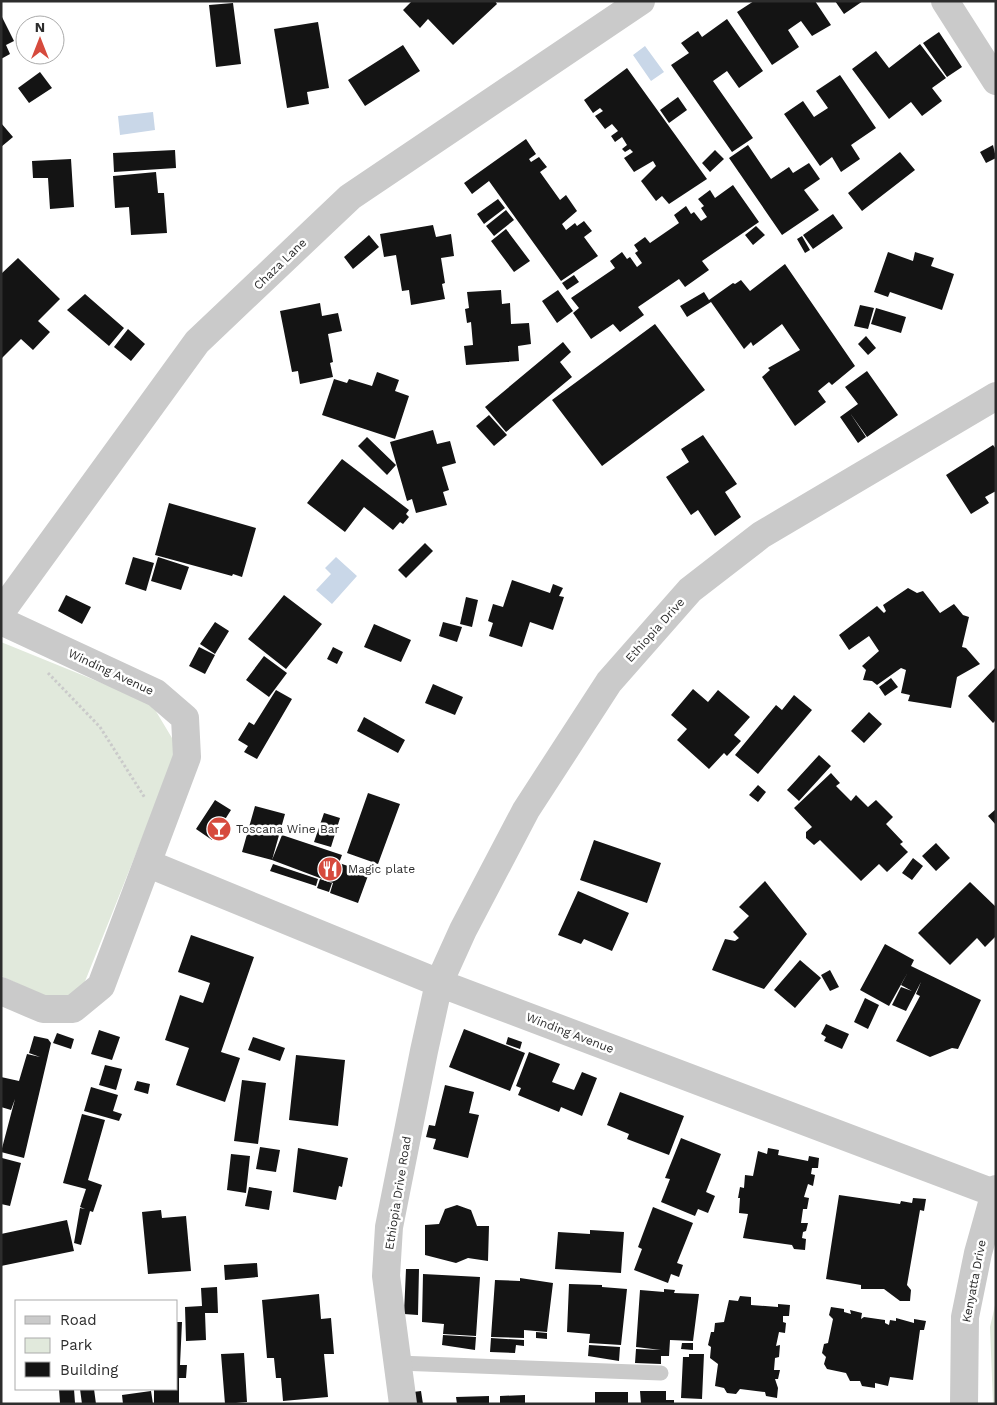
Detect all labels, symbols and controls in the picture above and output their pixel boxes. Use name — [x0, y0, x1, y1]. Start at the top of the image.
north arrow — [15, 15, 65, 65]
text: N — [35, 19, 45, 35]
street label: Chaza Lane — [251, 235, 309, 293]
street label: Ethiopia Drive — [623, 595, 687, 665]
street label: Winding Avenue — [66, 646, 156, 698]
bar icon: Toscana Wine Bar — [206, 816, 232, 842]
place label: Toscana Wine Bar — [236, 822, 340, 836]
restaurant icon: Magic plate — [317, 856, 343, 882]
place label: Magic plate — [348, 862, 415, 876]
street label: Winding Avenue — [524, 1010, 616, 1056]
street label: Ethiopia Drive Road — [382, 1135, 414, 1251]
street label: Kenyatta Drive — [959, 1238, 989, 1324]
legend — [15, 1300, 178, 1390]
text: Road — [60, 1311, 97, 1329]
text: Park — [60, 1336, 93, 1354]
text: Building — [60, 1361, 118, 1379]

